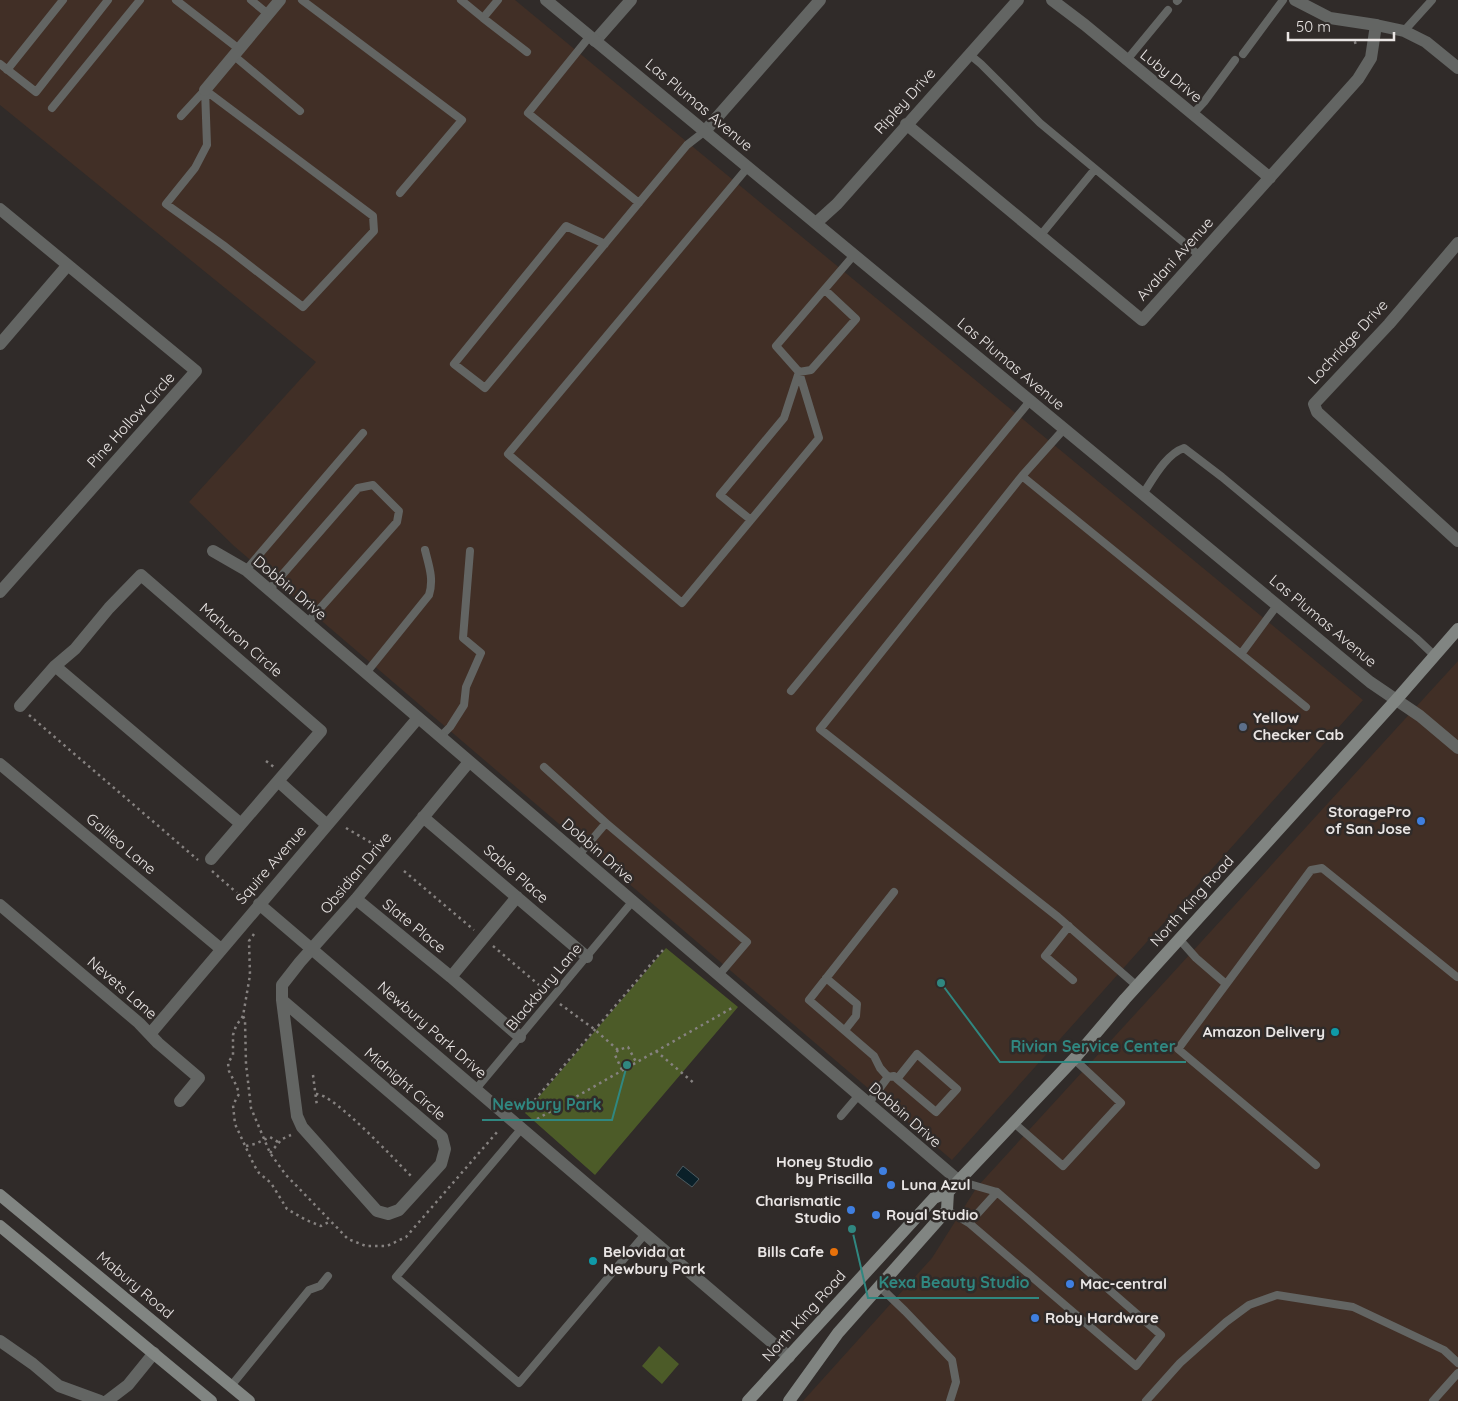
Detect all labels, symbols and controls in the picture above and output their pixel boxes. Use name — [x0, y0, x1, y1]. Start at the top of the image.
scale bar — [1288, 10, 1394, 42]
text: 50 m — [1296, 17, 1331, 36]
street label: Luby Drive — [1136, 45, 1206, 106]
street label: Las Plumas Avenue — [642, 54, 757, 155]
street label: Ripley Drive — [870, 64, 939, 138]
street label: Avalani Avenue — [1132, 213, 1217, 304]
street label: Lochridge Drive — [1303, 295, 1392, 388]
street label: Las Plumas Avenue — [954, 313, 1069, 414]
street label: Pine Hollow Circle — [83, 368, 179, 472]
street label: Dobbin Drive — [250, 551, 331, 624]
street label: Las Plumas Avenue — [1266, 570, 1381, 671]
street label: Mahuron Circle — [196, 598, 287, 681]
place label: Yellow Checker Cab — [1253, 708, 1344, 744]
marker: Yellow Checker Cab — [1237, 721, 1249, 733]
place label: StoragePro of San Jose — [1326, 802, 1411, 838]
street label: Galileo Lane — [82, 809, 160, 878]
street label: Dobbin Drive — [558, 814, 639, 887]
marker: StoragePro of San Jose — [1415, 815, 1427, 827]
street label: Squire Avenue — [231, 821, 310, 908]
street label: Obsidian Drive — [316, 828, 395, 918]
street label: Sable Place — [480, 840, 553, 907]
street label: North King Road — [1146, 851, 1238, 950]
street label: Slate Place — [379, 894, 450, 957]
street label: Blackbury Lane — [502, 939, 586, 1034]
street label: Nevets Lane — [83, 952, 161, 1023]
street label: Newbury Park Drive — [374, 977, 491, 1082]
place label: Amazon Delivery — [1203, 1022, 1325, 1041]
marker: Amazon Delivery — [1329, 1026, 1341, 1038]
callout: Rivian Service Center — [1000, 1031, 1186, 1062]
text: Rivian Service Center — [1010, 1036, 1176, 1056]
street label: Midnight Circle — [361, 1043, 450, 1124]
street label: Dobbin Drive — [865, 1078, 946, 1151]
callout: Newbury Park — [482, 1089, 612, 1120]
text: Newbury Park — [492, 1094, 602, 1114]
place label: Honey Studio by Priscilla — [776, 1152, 873, 1188]
marker: Honey Studio by Priscilla — [877, 1165, 889, 1177]
place label: Luna Azul — [901, 1175, 971, 1194]
marker: Luna Azul — [885, 1179, 897, 1191]
place label: Charismatic Studio — [755, 1191, 841, 1227]
marker: Charismatic Studio — [845, 1204, 857, 1216]
place label: Royal Studio — [886, 1205, 978, 1224]
marker: Royal Studio — [870, 1209, 882, 1221]
place label: Belovida at Newbury Park — [603, 1242, 706, 1278]
place label: Bills Cafe — [757, 1242, 824, 1261]
marker: Bills Cafe — [828, 1246, 840, 1258]
street label: Mabury Road — [93, 1247, 178, 1322]
marker: Belovida at Newbury Park — [587, 1255, 599, 1267]
street label: North King Road — [758, 1266, 850, 1365]
callout: Kexa Beauty Studio — [868, 1267, 1039, 1298]
text: Kexa Beauty Studio — [879, 1272, 1029, 1292]
place label: Mac-central — [1080, 1274, 1167, 1293]
marker: Mac-central — [1064, 1278, 1076, 1290]
place label: Roby Hardware — [1045, 1308, 1159, 1327]
marker: Roby Hardware — [1029, 1312, 1041, 1324]

